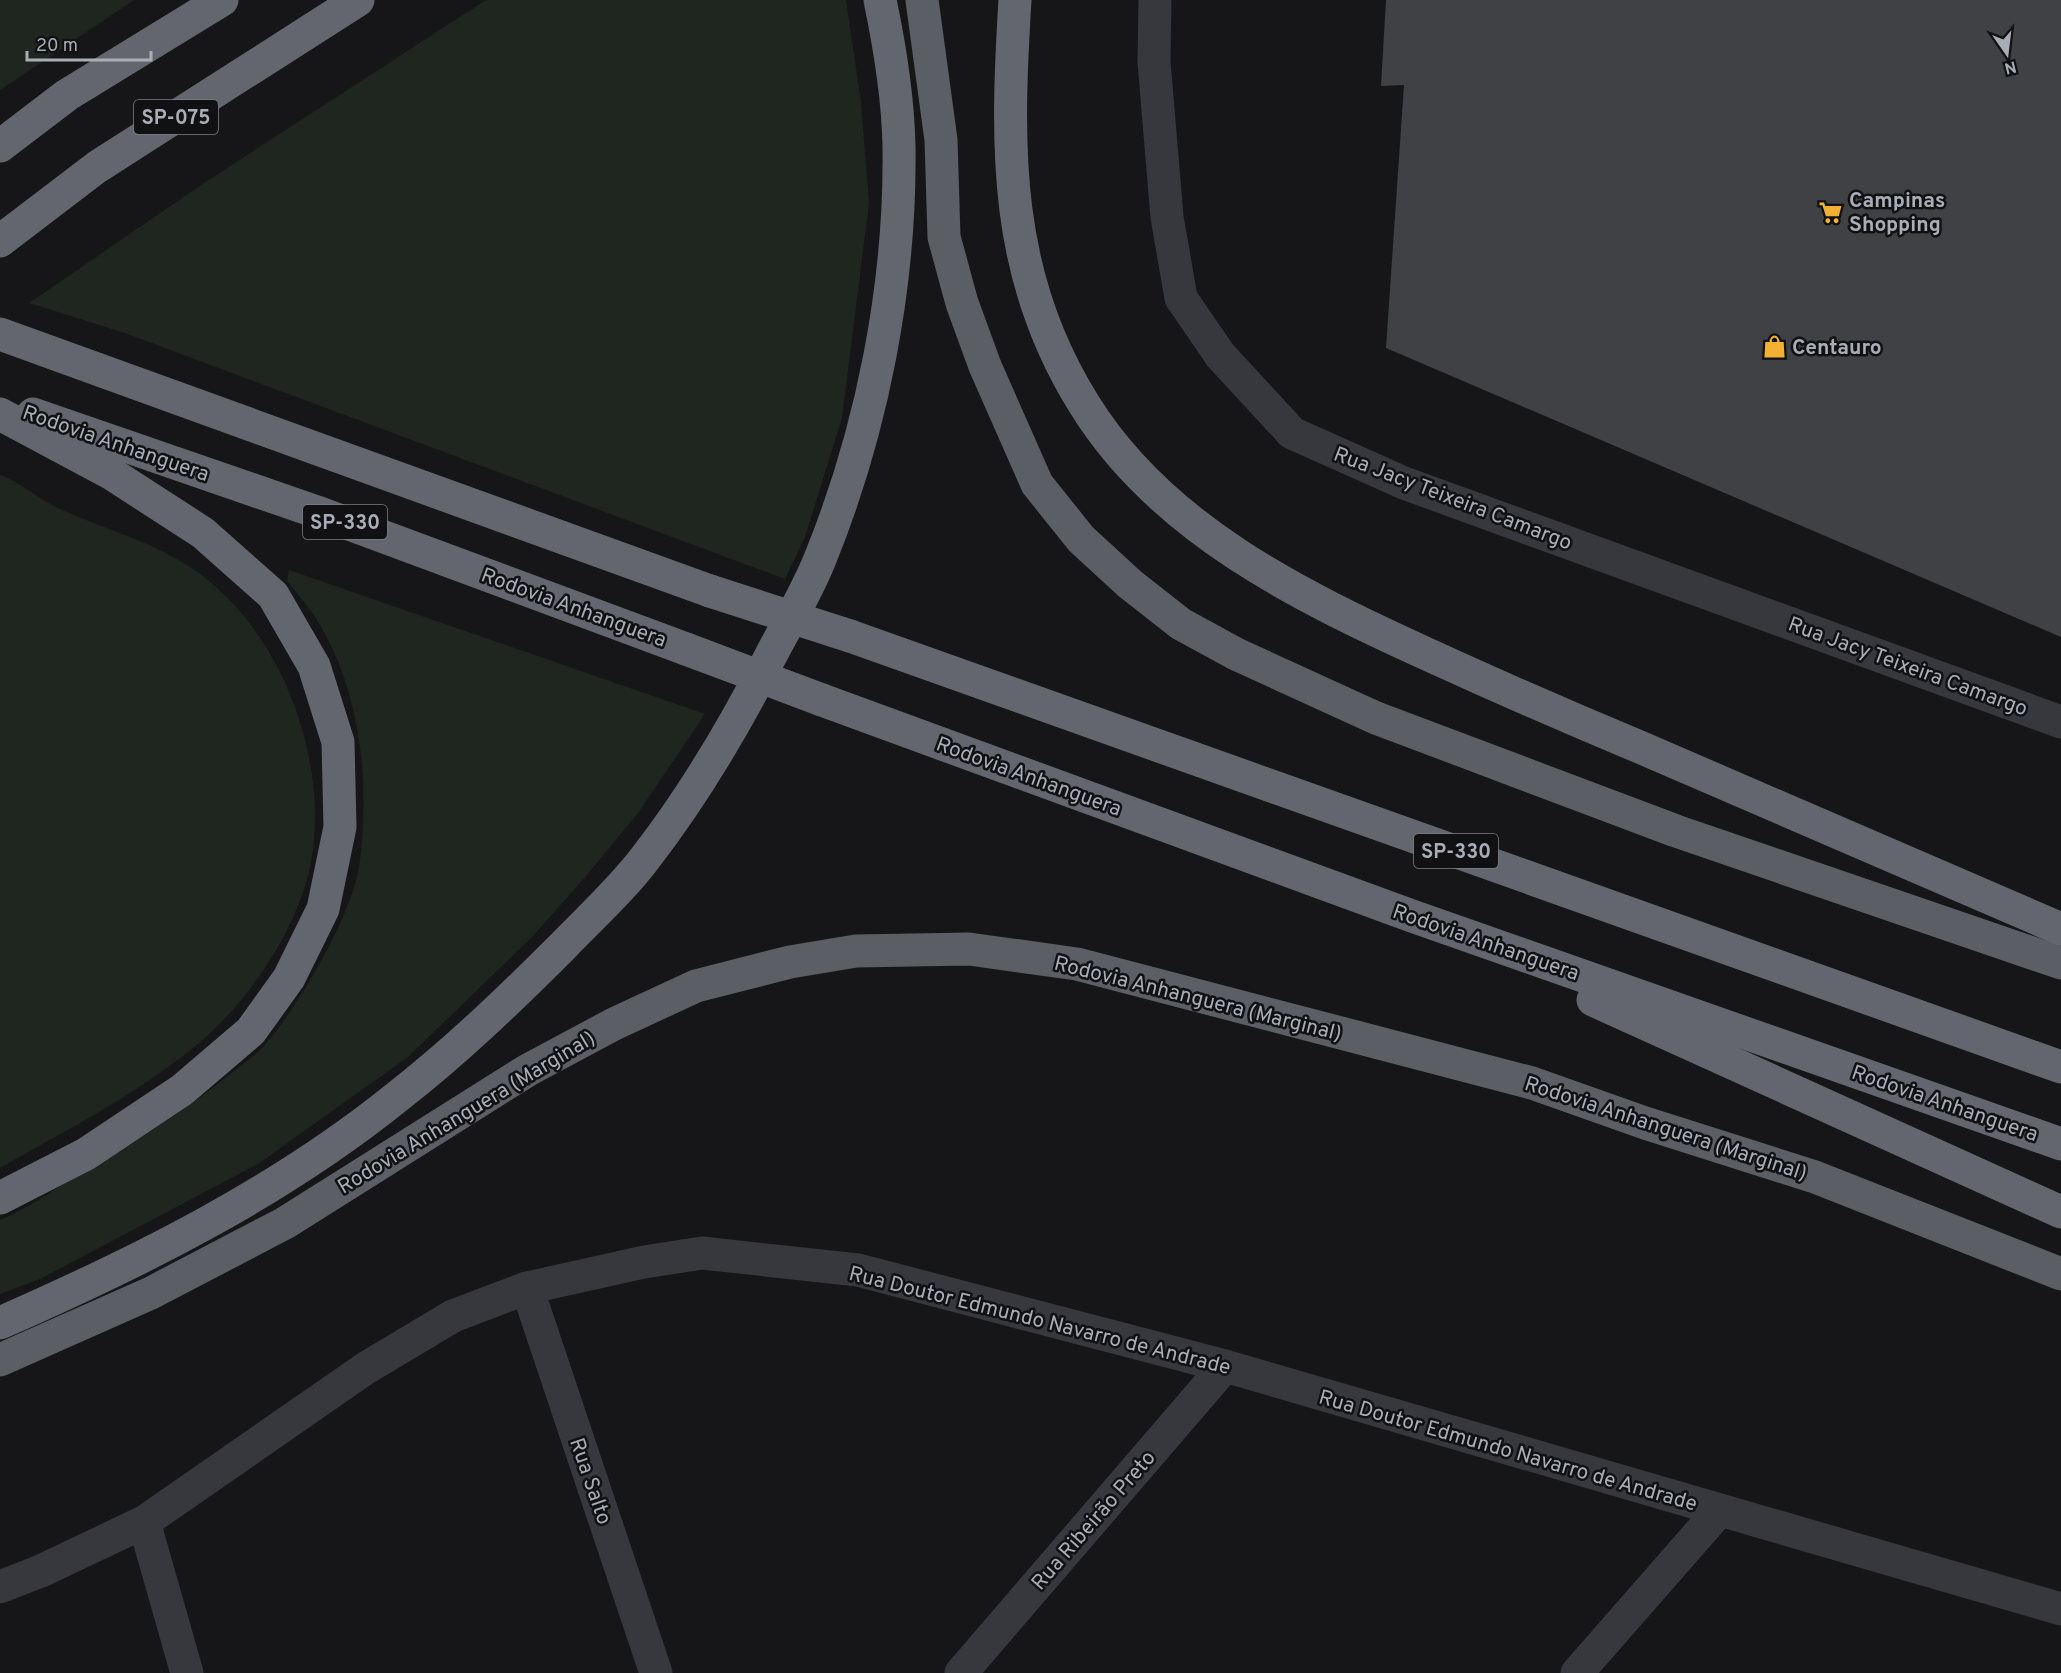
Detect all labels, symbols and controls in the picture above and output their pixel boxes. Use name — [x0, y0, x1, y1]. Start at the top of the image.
scale bar — [27, 24, 152, 62]
north arrow — [1977, 24, 2037, 84]
text: 20 m — [36, 35, 78, 58]
text: N — [2002, 56, 2018, 78]
road number: SP-075 — [134, 100, 218, 134]
place label: Campinas Shopping — [1849, 188, 1945, 239]
supermarket icon: Campinas Shopping — [1818, 199, 1844, 225]
shop icon: Centauro — [1761, 334, 1787, 360]
place label: Centauro — [1792, 335, 1882, 362]
street label: Rodovia Anhanguera — [19, 400, 212, 489]
street label: Rua Jacy Teixeira Camargo — [1329, 441, 1575, 557]
road number: SP-330 — [303, 505, 387, 539]
street label: Rodovia Anhanguera — [477, 562, 670, 655]
street label: Rua Jacy Teixeira Camargo — [1784, 611, 2031, 723]
street label: Rodovia Anhanguera — [932, 731, 1125, 824]
road number: SP-330 — [1414, 834, 1498, 868]
street label: Rodovia Anhanguera — [1389, 899, 1582, 988]
street label: Rodovia Anhanguera (Marginal) — [1051, 951, 1344, 1048]
street label: Rodovia Anhanguera (Marginal) — [333, 1026, 600, 1201]
street label: Rodovia Anhanguera — [1848, 1060, 2041, 1149]
street label: Rodovia Anhanguera (Marginal) — [1521, 1071, 1810, 1188]
street label: Rua Doutor Edmundo Navarro de Andrade — [846, 1261, 1233, 1382]
street label: Rua Doutor Edmundo Navarro de Andrade — [1315, 1384, 1700, 1519]
street label: Rua Salto — [562, 1434, 617, 1529]
street label: Rua Ribeirão Preto — [1026, 1446, 1162, 1596]

